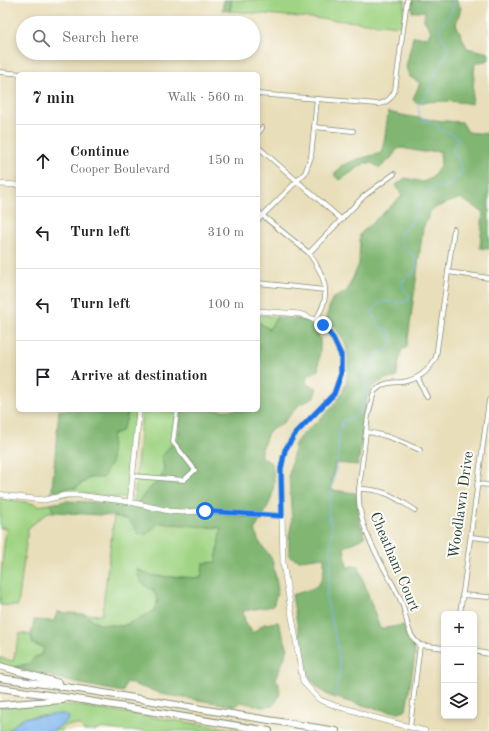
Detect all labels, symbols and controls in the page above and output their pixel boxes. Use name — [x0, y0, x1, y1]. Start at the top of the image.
search box — [16, 16, 260, 60]
icon: search — [30, 27, 52, 49]
text: Search here — [62, 31, 139, 46]
text: 7 min — [32, 90, 75, 107]
text: Walk · 560 m — [167, 91, 244, 104]
text: Continue — [70, 145, 129, 160]
icon: ahead — [32, 150, 54, 172]
text: 150 m — [207, 154, 244, 167]
text: Cooper Boulevard — [70, 163, 170, 176]
icon: left — [32, 222, 54, 244]
text: Turn left — [70, 225, 130, 240]
text: 310 m — [207, 226, 244, 239]
icon: left — [32, 294, 54, 316]
text: Turn left — [70, 297, 130, 312]
text: 100 m — [207, 298, 244, 311]
route end — [314, 316, 332, 334]
icon: arrive — [32, 366, 54, 388]
text: Arrive at destination — [70, 369, 208, 384]
street label: Woodlawn Drive — [447, 450, 477, 560]
route start — [196, 502, 214, 520]
street label: Cheatham Court — [366, 510, 422, 614]
map controls — [441, 611, 477, 719]
button: + — [441, 611, 477, 647]
button: − — [441, 647, 477, 683]
button: layers — [441, 683, 477, 719]

